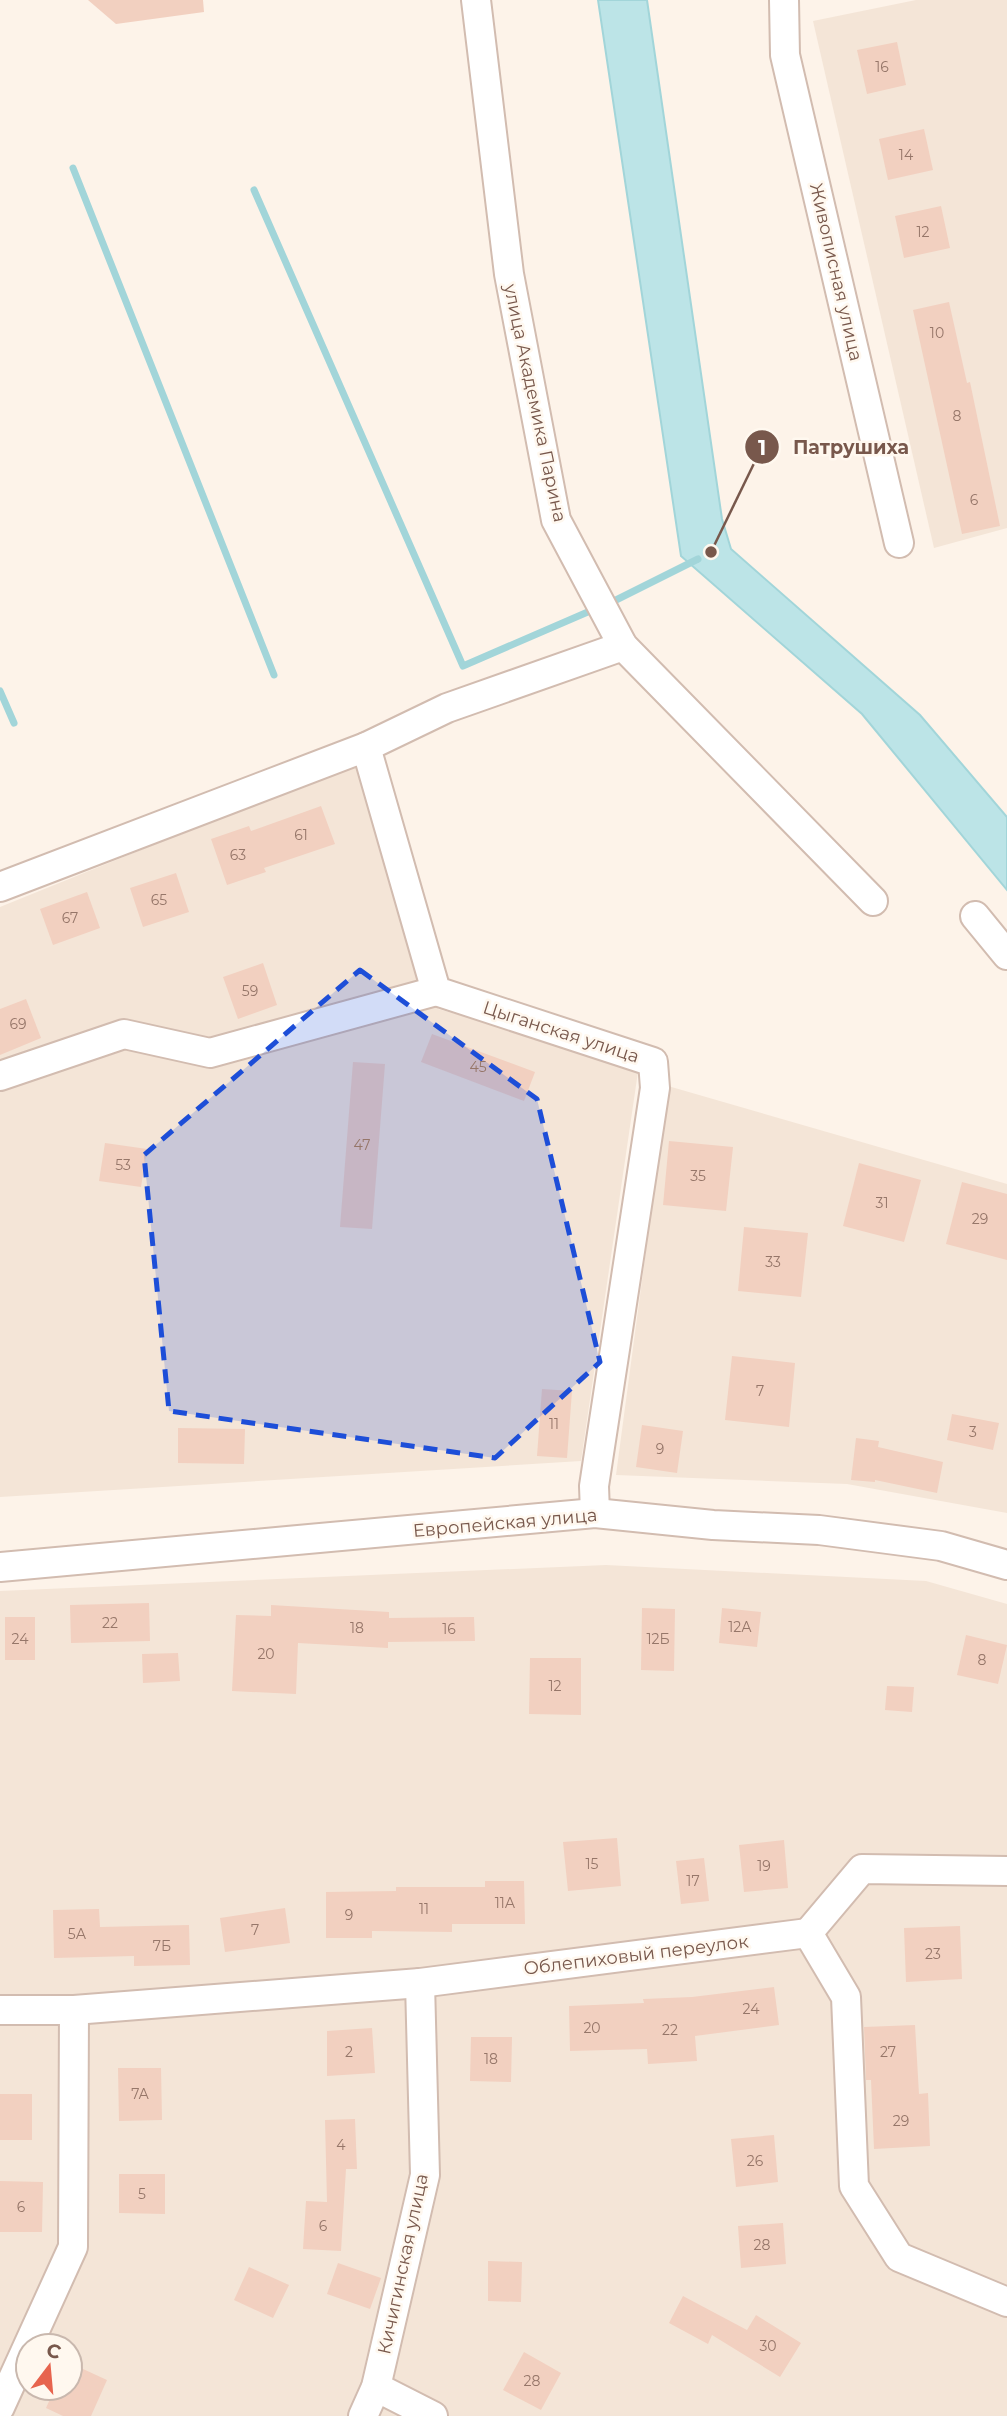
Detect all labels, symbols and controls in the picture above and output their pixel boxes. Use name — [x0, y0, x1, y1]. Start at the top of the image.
house number: 16 — [875, 58, 889, 76]
house number: 14 — [899, 146, 914, 164]
street label: Живописная улица — [805, 181, 867, 363]
house number: 12 — [916, 223, 930, 241]
street label: улица Академика Парина — [499, 281, 571, 524]
house number: 10 — [930, 324, 944, 342]
house number: 8 — [953, 407, 962, 425]
callout: Патрушиха — [744, 427, 923, 467]
text: 1 — [758, 435, 766, 460]
text: Патрушиха — [793, 436, 909, 459]
house number: 6 — [970, 491, 979, 509]
house number: 61 — [294, 826, 308, 844]
house number: 63 — [230, 846, 246, 864]
house number: 65 — [151, 891, 167, 909]
house number: 67 — [62, 909, 78, 927]
house number: 59 — [242, 982, 258, 1000]
street label: Цыганская улица — [480, 996, 642, 1068]
house number: 69 — [9, 1015, 27, 1033]
house number: 45 — [469, 1058, 487, 1076]
house number: 47 — [354, 1136, 370, 1154]
house number: 53 — [115, 1156, 131, 1174]
house number: 35 — [690, 1167, 706, 1185]
house number: 31 — [876, 1194, 888, 1212]
house number: 29 — [972, 1210, 988, 1228]
house number: 33 — [765, 1253, 781, 1271]
house number: 7 — [756, 1382, 764, 1400]
house number: 11 — [549, 1415, 559, 1433]
house number: 3 — [969, 1423, 977, 1441]
house number: 9 — [656, 1440, 664, 1458]
street label: Европейская улица — [412, 1504, 598, 1542]
house number: 22 — [102, 1614, 118, 1632]
house number: 12А — [728, 1618, 752, 1636]
house number: 18 — [350, 1619, 364, 1637]
house number: 16 — [442, 1620, 456, 1638]
house number: 24 — [12, 1630, 29, 1648]
house number: 12Б — [646, 1630, 670, 1648]
house number: 20 — [257, 1645, 275, 1663]
house number: 8 — [978, 1651, 987, 1669]
house number: 12 — [548, 1677, 562, 1695]
house number: 15 — [586, 1855, 599, 1873]
house number: 19 — [757, 1857, 771, 1875]
house number: 17 — [686, 1872, 700, 1890]
house number: 11А — [495, 1894, 516, 1912]
house number: 11 — [419, 1900, 429, 1918]
house number: 9 — [345, 1906, 353, 1924]
house number: 7 — [251, 1921, 259, 1939]
house number: 5А — [68, 1925, 87, 1943]
street label: Облепиховый переулок — [522, 1930, 750, 1980]
house number: 7Б — [153, 1937, 171, 1955]
house number: 23 — [925, 1945, 941, 1963]
house number: 24 — [743, 2000, 760, 2018]
house number: 20 — [583, 2019, 601, 2037]
house number: 22 — [662, 2021, 678, 2039]
house number: 2 — [345, 2043, 353, 2061]
house number: 27 — [880, 2043, 896, 2061]
house number: 18 — [484, 2050, 498, 2068]
house number: 7А — [131, 2085, 149, 2103]
house number: 29 — [893, 2112, 909, 2130]
house number: 4 — [336, 2136, 346, 2154]
house number: 26 — [747, 2152, 764, 2170]
street label: Кичигинская улица — [373, 2172, 433, 2356]
house number: 5 — [138, 2185, 146, 2203]
house number: 6 — [17, 2198, 26, 2216]
house number: 6 — [319, 2217, 328, 2235]
house number: 28 — [754, 2236, 771, 2254]
north arrow — [14, 2332, 84, 2402]
house number: 30 — [759, 2337, 777, 2355]
text: С — [44, 2338, 64, 2364]
house number: 28 — [524, 2372, 541, 2390]

